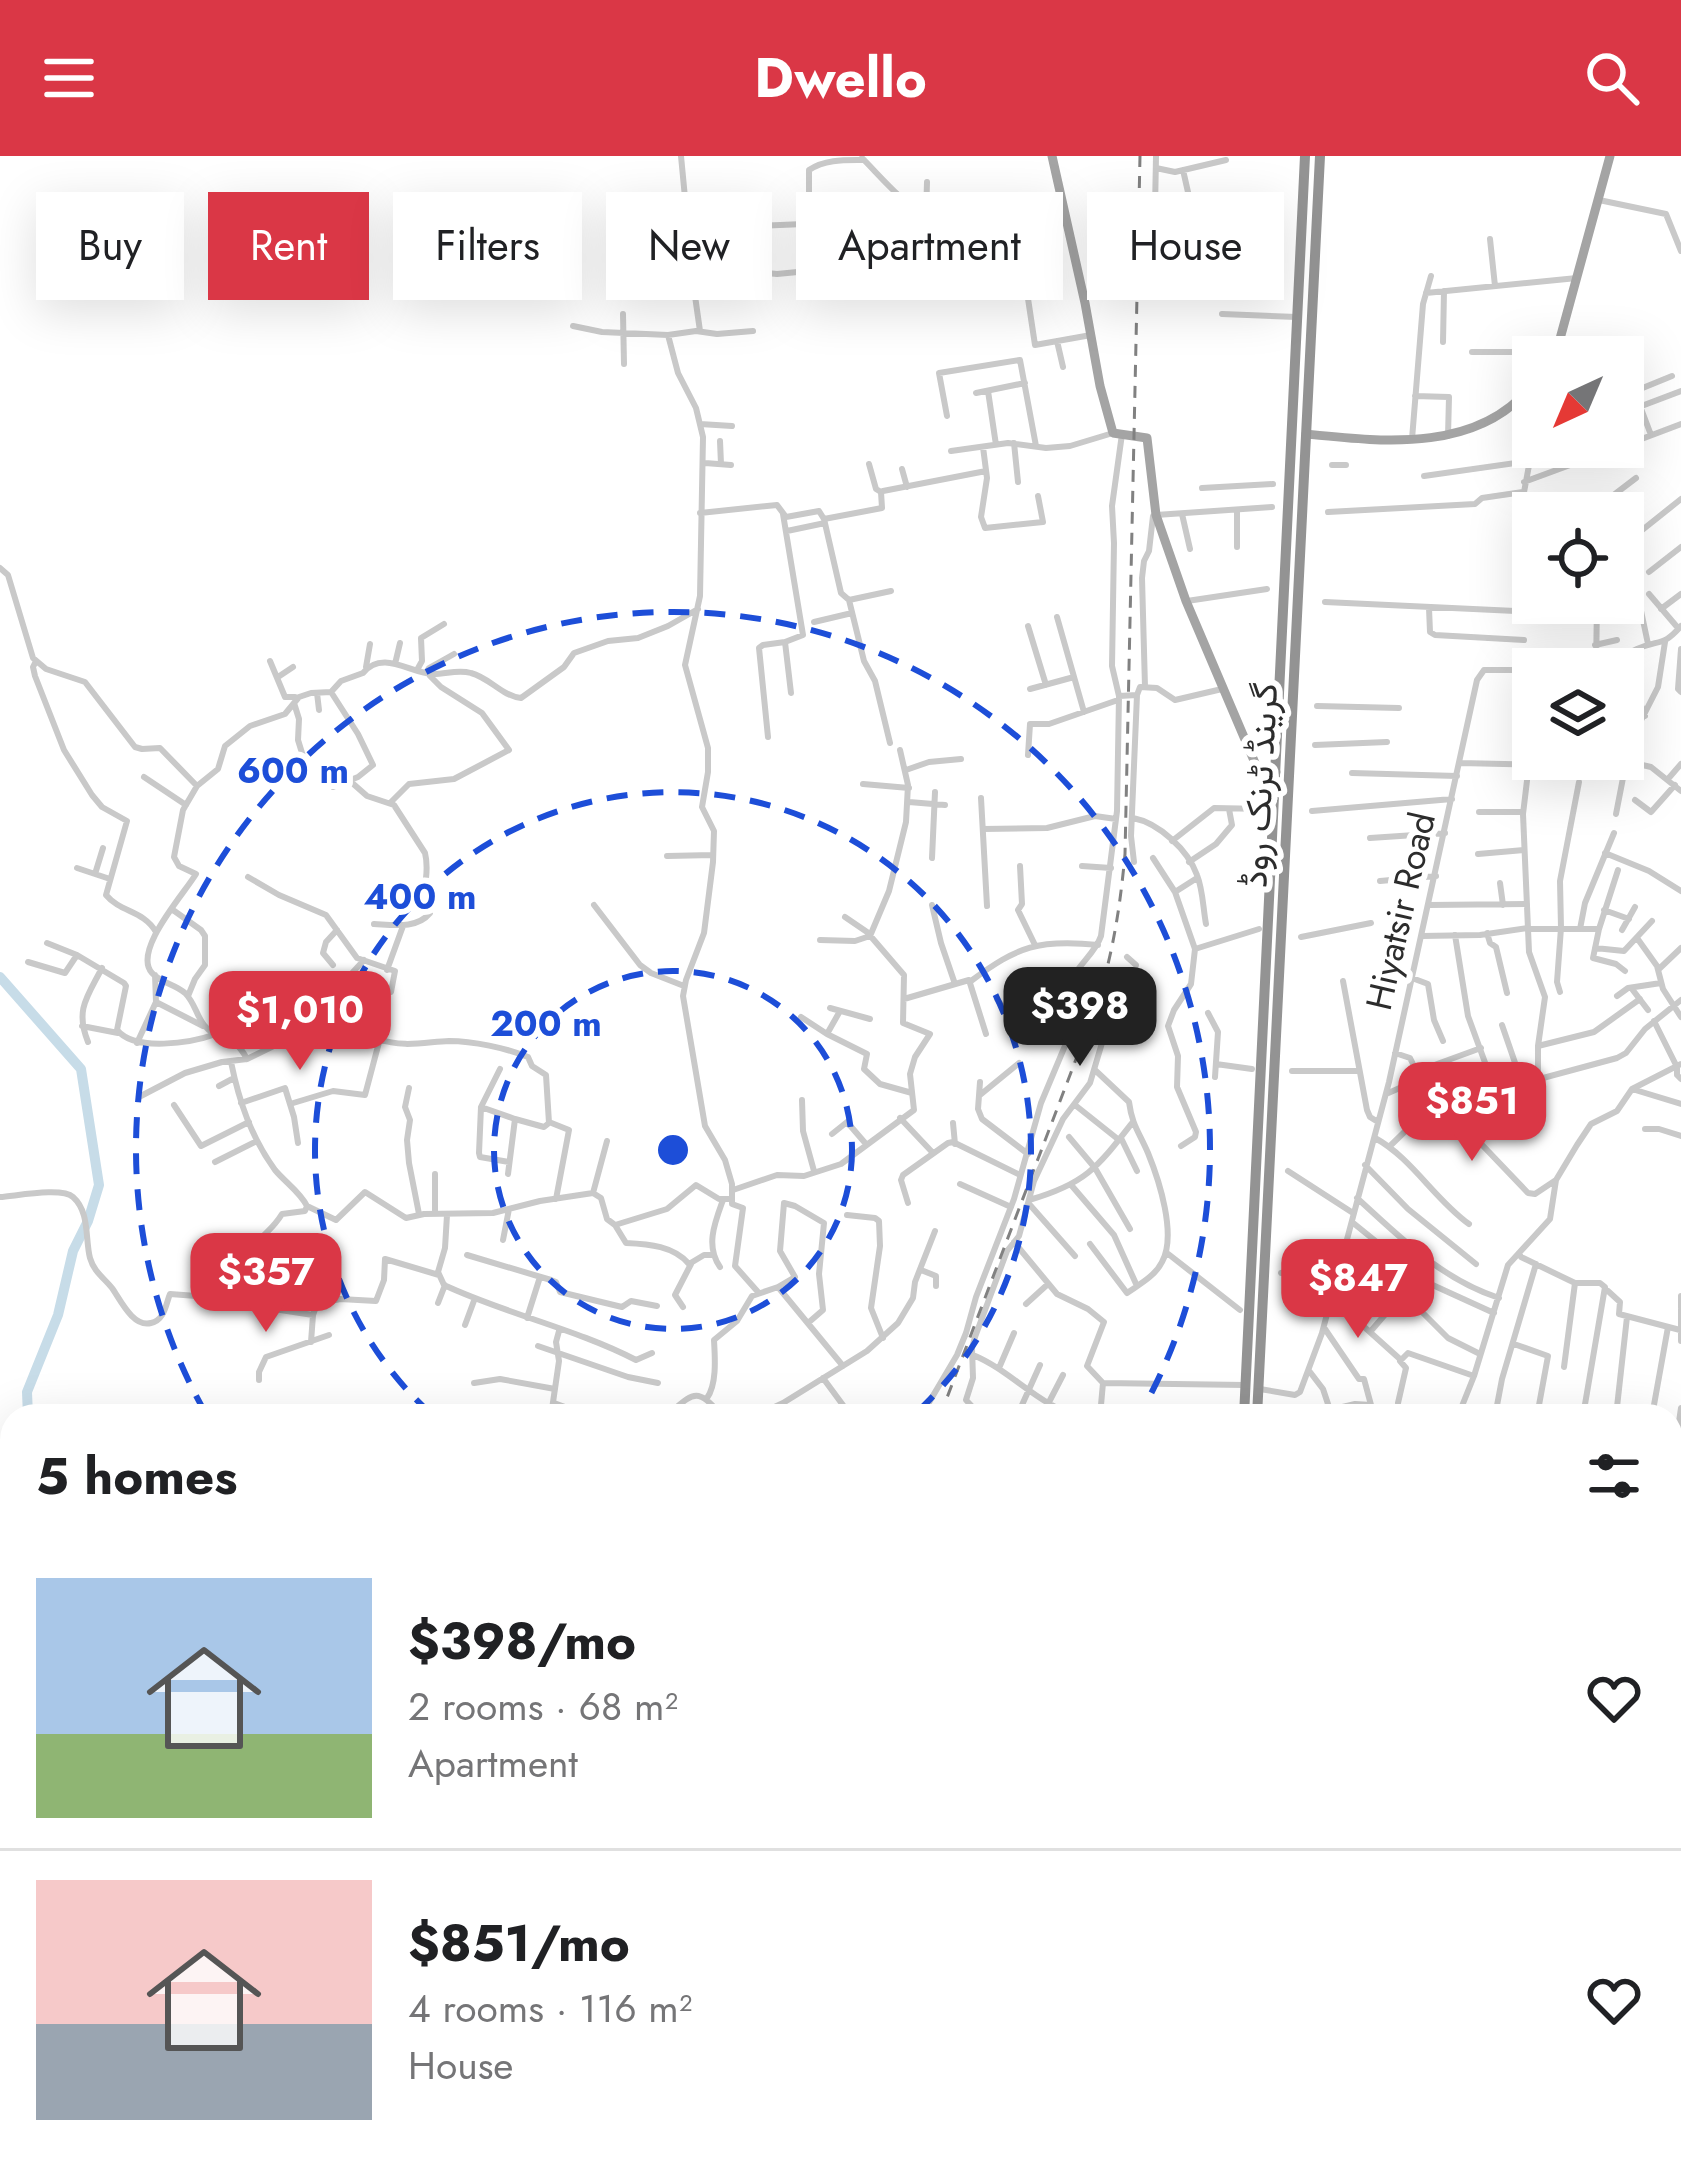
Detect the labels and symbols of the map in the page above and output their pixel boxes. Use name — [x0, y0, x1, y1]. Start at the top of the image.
north arrow — [1512, 336, 1644, 468]
street label: گرینڈ ٹرنک روڈ — [1228, 681, 1290, 889]
text: 600 m — [237, 744, 349, 796]
street label: Hiyatsir Road — [1352, 807, 1448, 1015]
text: 400 m — [363, 870, 477, 922]
pin: $398 — [1009, 967, 1151, 1069]
pin: $1,010 — [202, 971, 398, 1073]
text: 200 m — [490, 997, 602, 1049]
pin: $851 — [1401, 1062, 1543, 1164]
centre of rings — [652, 1129, 694, 1171]
pin: $357 — [195, 1233, 337, 1335]
pin: $847 — [1287, 1239, 1429, 1341]

